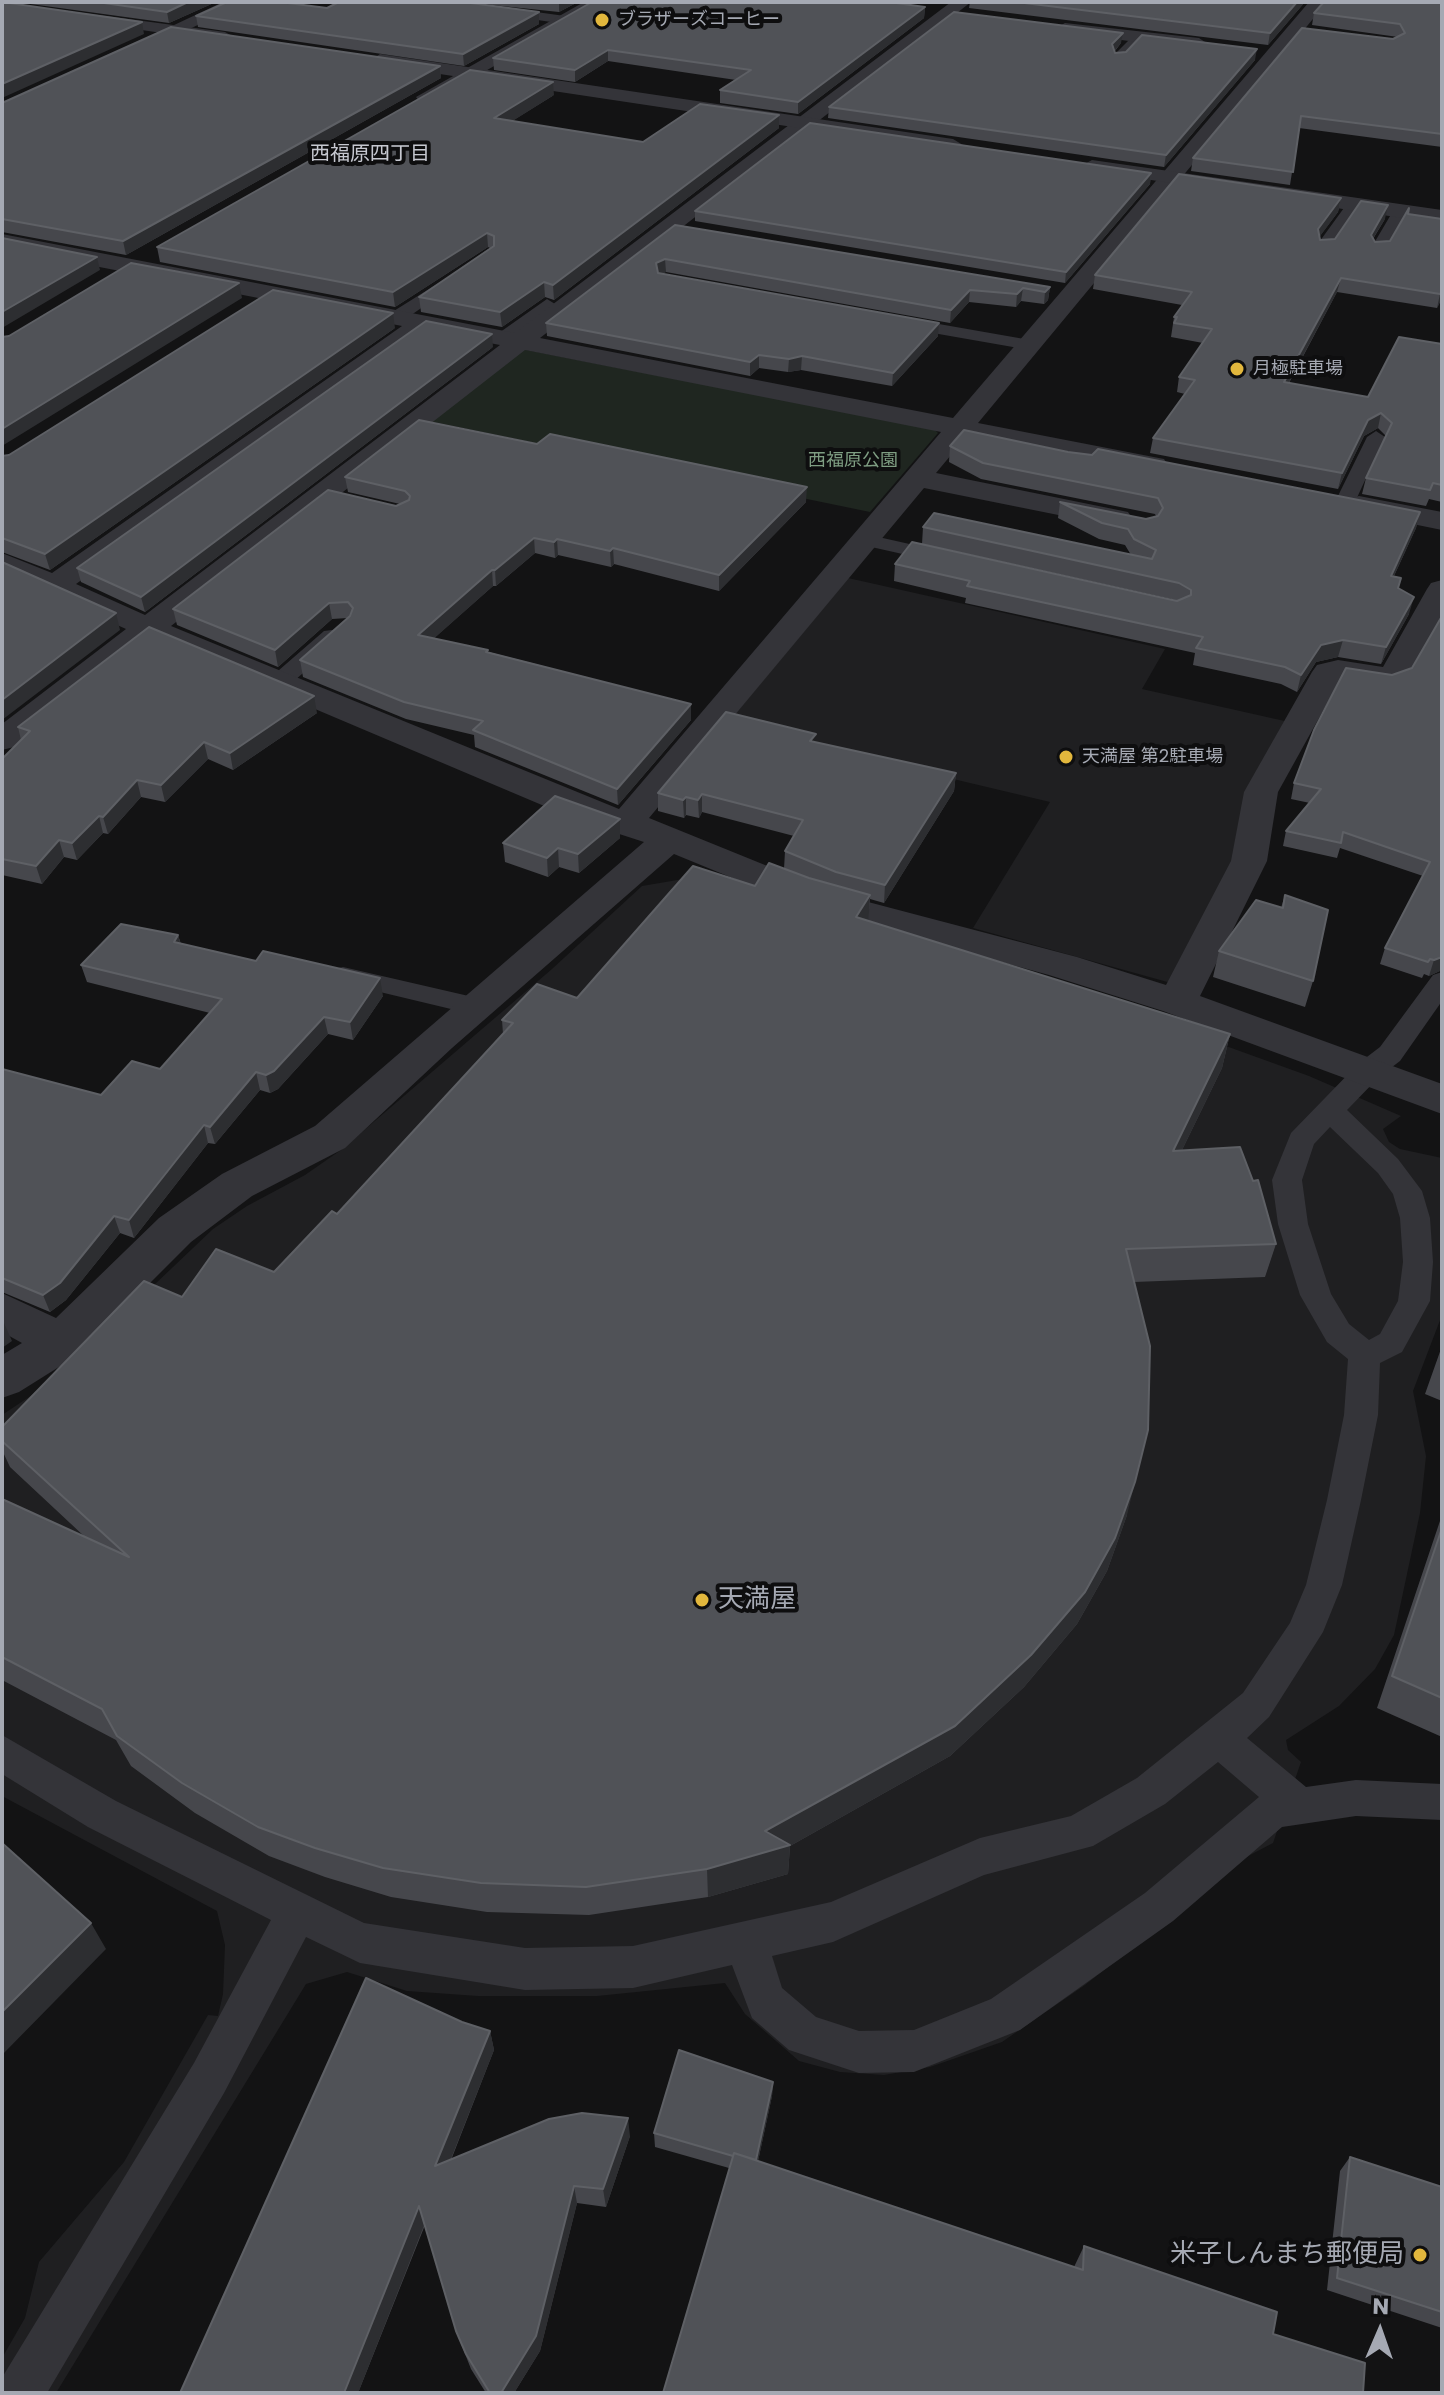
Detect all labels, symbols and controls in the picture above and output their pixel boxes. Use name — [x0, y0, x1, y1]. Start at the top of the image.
place label: ブラザーズコーヒー — [618, 9, 780, 31]
marker: ブラザーズコーヒー — [593, 11, 611, 29]
district label: 西福原四丁目 — [310, 143, 430, 167]
place label: 月極駐車場 — [1253, 358, 1343, 380]
marker: 月極駐車場 — [1228, 360, 1246, 378]
park label: 西福原公園 — [808, 450, 898, 472]
place label: 天満屋 第2駐車場 — [1082, 746, 1223, 768]
marker: 天満屋 第2駐車場 — [1057, 748, 1075, 766]
place label: 天満屋 — [718, 1584, 796, 1616]
marker: 天満屋 — [693, 1591, 711, 1609]
place label: 米子しんまち郵便局 — [1170, 2239, 1404, 2271]
marker: 米子しんまち郵便局 — [1411, 2246, 1429, 2264]
north arrow — [1340, 2291, 1420, 2371]
text: N — [1372, 2291, 1390, 2322]

